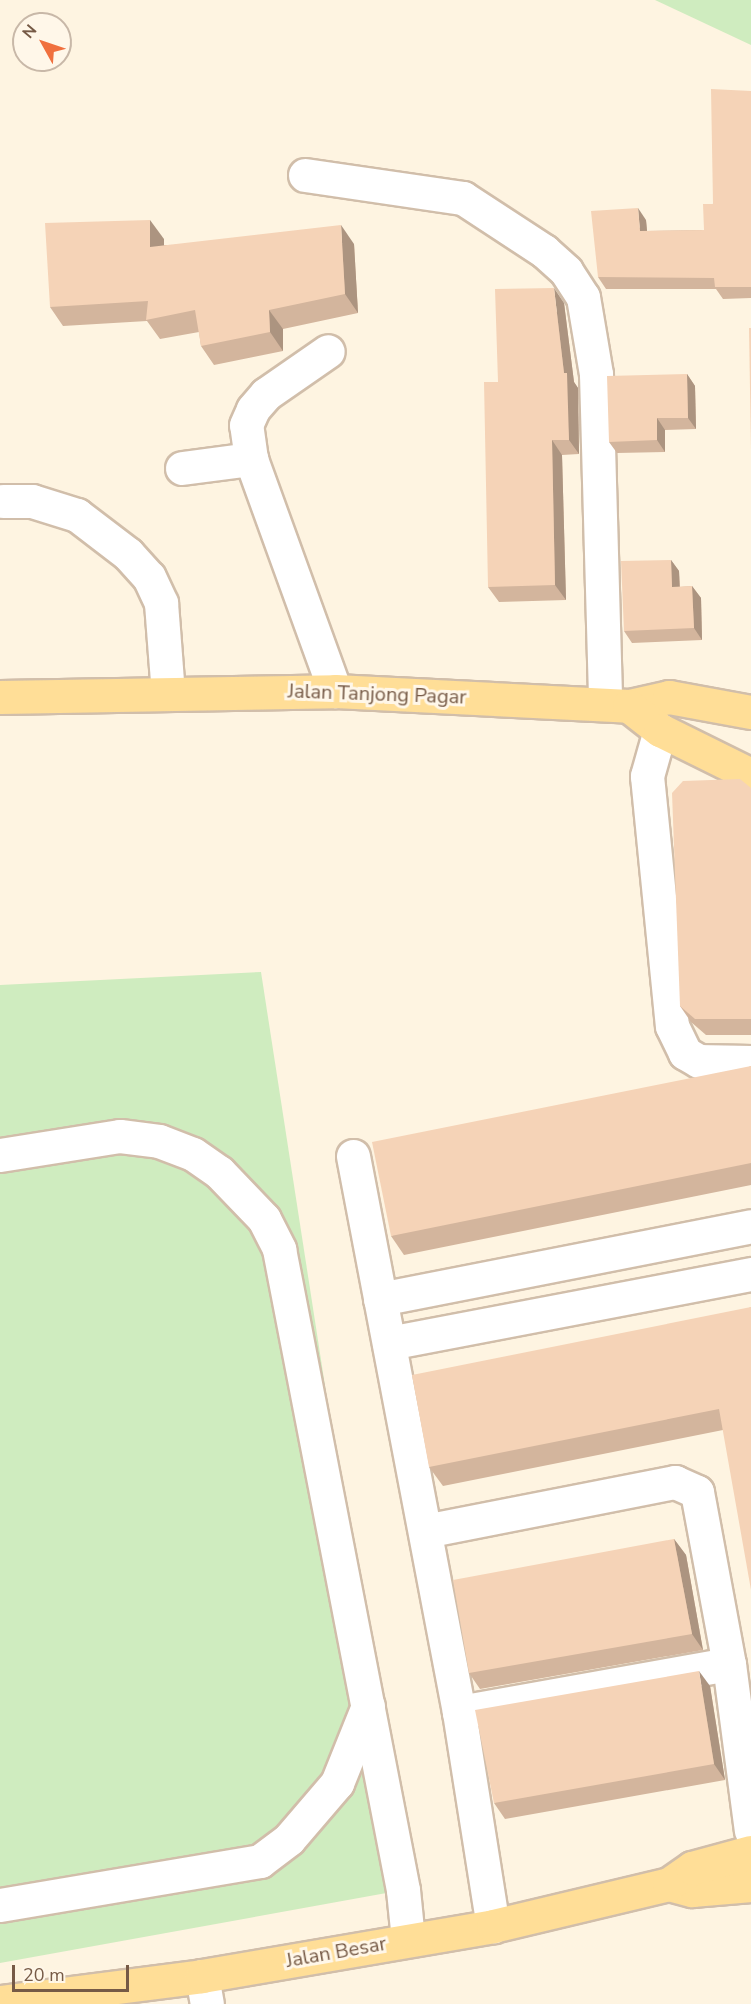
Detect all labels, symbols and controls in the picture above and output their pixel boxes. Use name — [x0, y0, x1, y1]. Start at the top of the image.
north arrow — [12, 12, 72, 72]
text: N — [17, 20, 42, 43]
street label: Jalan Tanjong Pagar — [287, 679, 467, 709]
street label: Jalan Besar — [284, 1931, 388, 1973]
scale bar — [15, 1953, 132, 1991]
text: 20 m — [23, 1963, 65, 1987]

